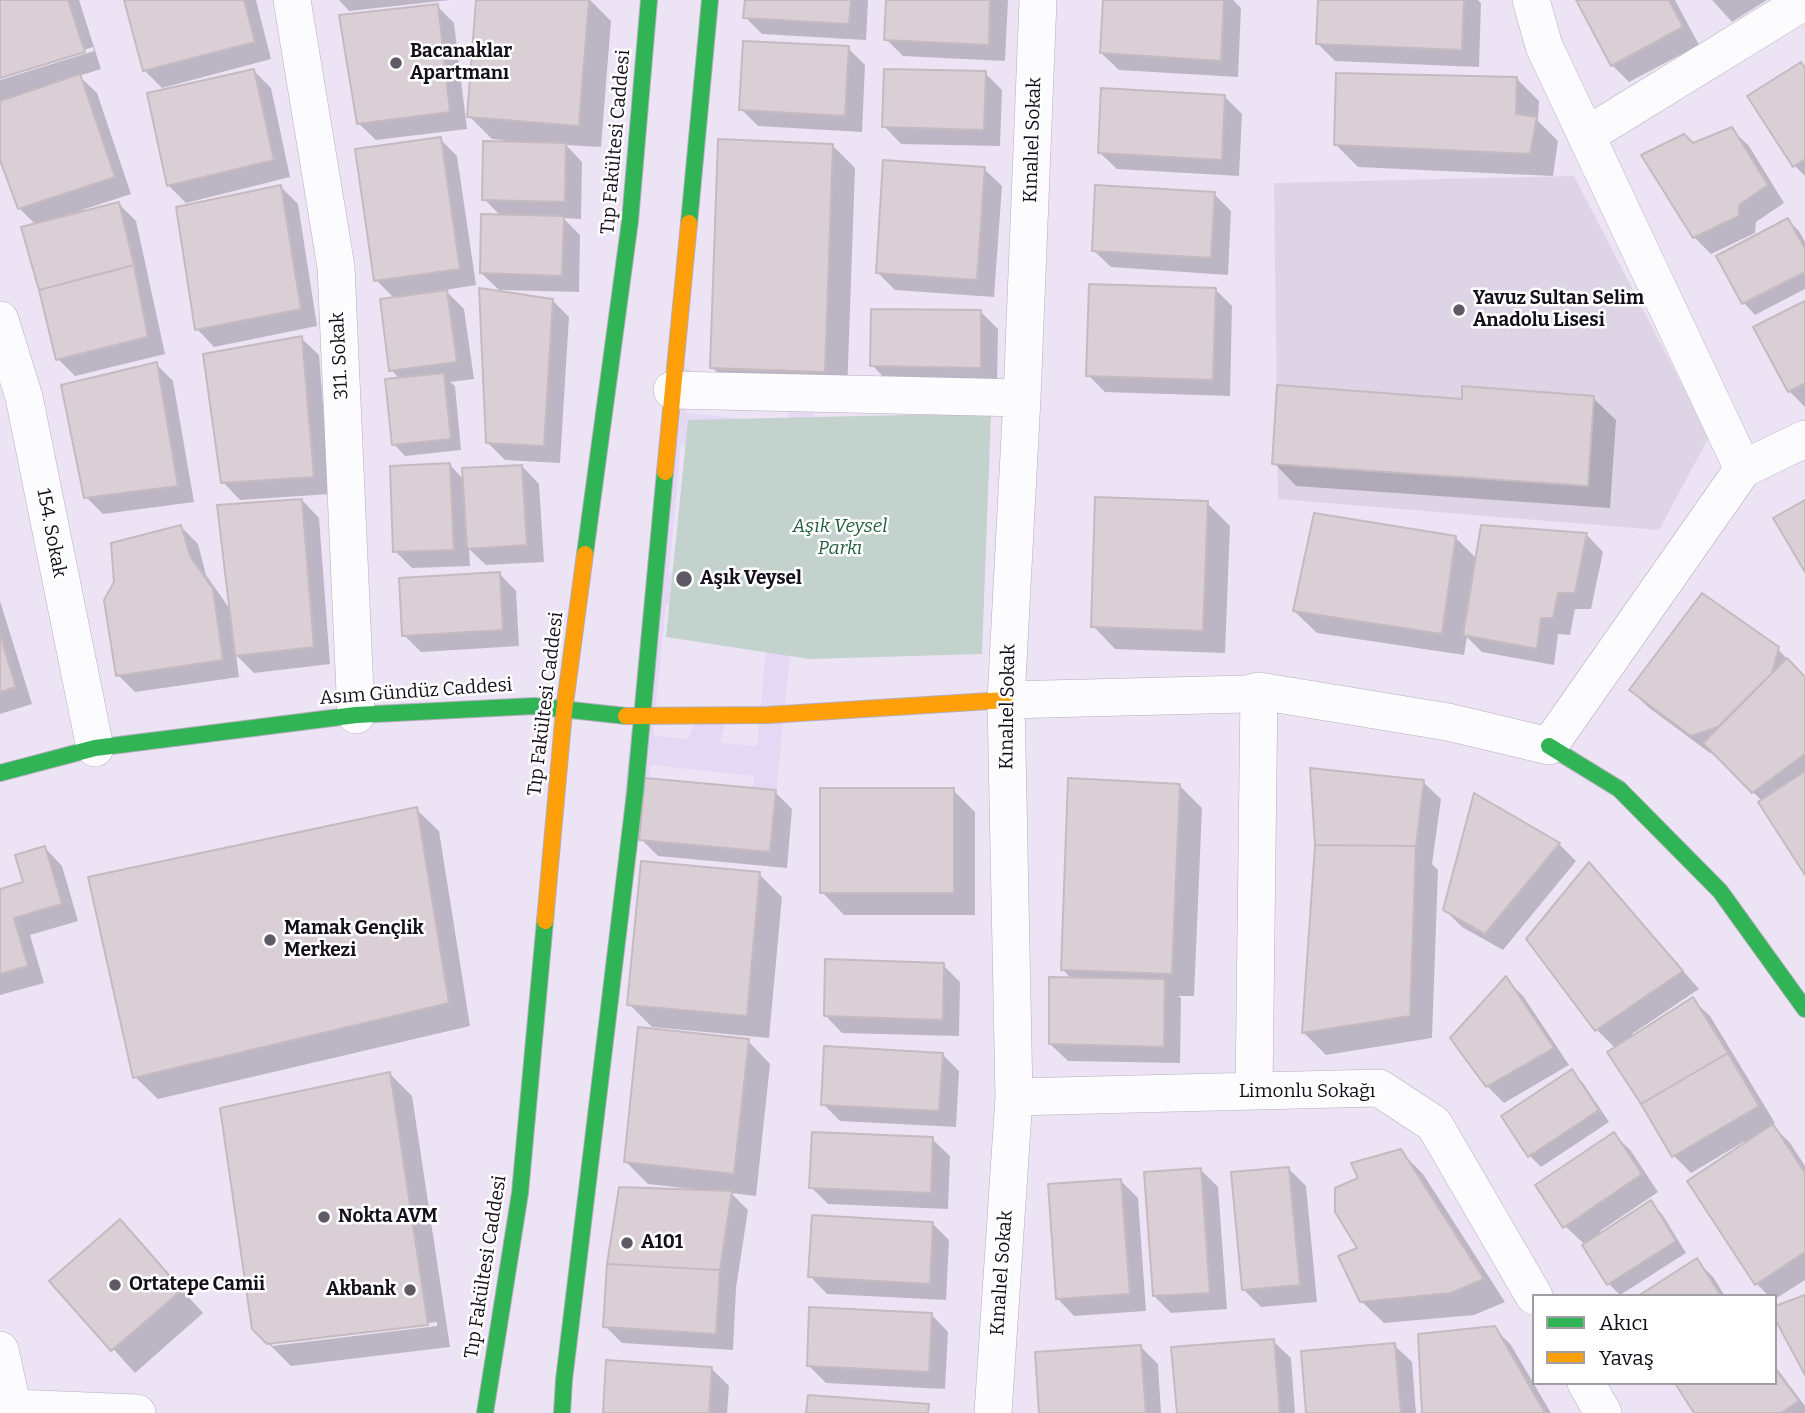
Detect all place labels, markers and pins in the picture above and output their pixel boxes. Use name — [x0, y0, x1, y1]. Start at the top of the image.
place label: Bacanaklar Apartmanı — [410, 41, 512, 85]
marker: Bacanaklar Apartmanı — [388, 55, 404, 71]
place label: Yavuz Sultan Selim Anadolu Lisesi — [1473, 288, 1644, 332]
marker: Yavuz Sultan Selim Anadolu Lisesi — [1451, 302, 1467, 318]
place label: Aşık Veysel — [700, 568, 802, 590]
marker: Aşık Veysel — [674, 569, 694, 589]
place label: Mamak Gençlik Merkezi — [284, 918, 424, 962]
marker: Mamak Gençlik Merkezi — [262, 932, 278, 948]
place label: Nokta AVM — [338, 1206, 438, 1228]
marker: Nokta AVM — [316, 1209, 332, 1225]
place label: A101 — [641, 1232, 683, 1254]
marker: A101 — [619, 1235, 635, 1251]
place label: Ortatepe Camii — [129, 1274, 265, 1296]
marker: Ortatepe Camii — [107, 1277, 123, 1293]
place label: Akbank — [326, 1279, 396, 1301]
marker: Akbank — [402, 1282, 418, 1298]

